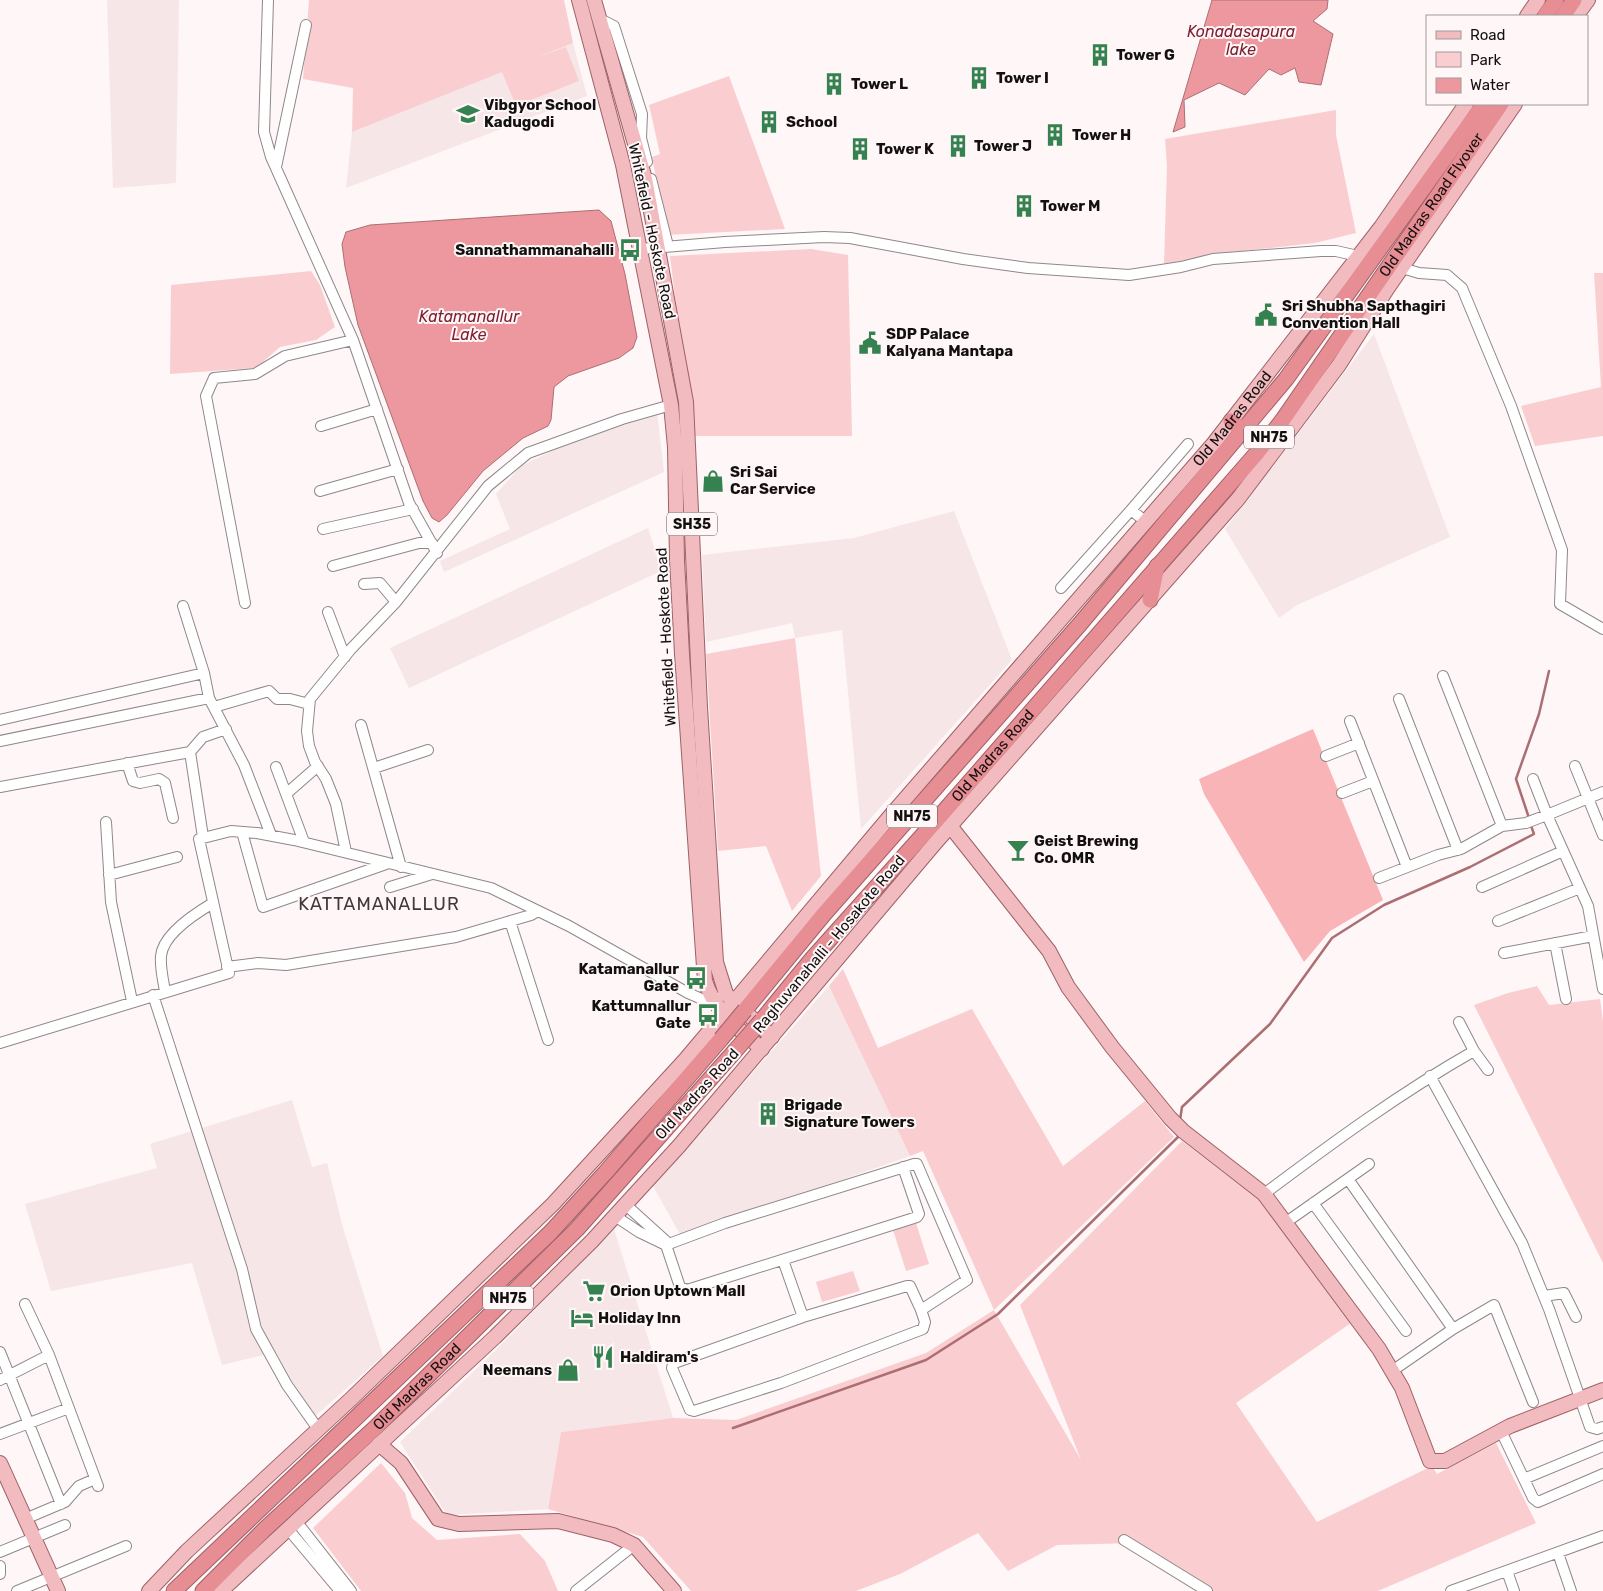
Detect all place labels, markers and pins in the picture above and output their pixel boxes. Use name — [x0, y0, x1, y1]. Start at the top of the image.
building icon: Tower G — [1087, 42, 1113, 68]
place label: Tower G — [1116, 46, 1175, 64]
building icon: Tower I — [966, 65, 992, 91]
place label: Tower I — [996, 69, 1049, 87]
building icon: Tower L — [821, 71, 847, 97]
place label: Tower L — [851, 75, 908, 93]
place label: Vibgyor School Kadugodi — [484, 96, 596, 131]
school or university icon: Vibgyor School Kadugodi — [455, 101, 481, 127]
building icon: School — [756, 109, 782, 135]
place label: School — [786, 113, 837, 131]
building icon: Tower H — [1042, 122, 1068, 148]
place label: Tower H — [1072, 126, 1131, 144]
building icon: Tower J — [945, 133, 971, 159]
building icon: Tower K — [847, 136, 873, 162]
place label: Tower J — [974, 137, 1032, 155]
place label: Tower K — [876, 140, 934, 158]
building icon: Tower M — [1011, 193, 1037, 219]
place label: Tower M — [1040, 197, 1100, 215]
bus stop icon: Sannathammanahalli — [617, 237, 643, 263]
place label: Sannathammanahalli — [455, 241, 614, 259]
place label: Sri Shubha Sapthagiri Convention Hall — [1282, 297, 1446, 332]
public building icon: Sri Shubha Sapthagiri Convention Hall — [1253, 302, 1279, 328]
place label: SDP Palace Kalyana Mantapa — [886, 325, 1013, 360]
public building icon: SDP Palace Kalyana Mantapa — [857, 330, 883, 356]
place label: Sri Sai Car Service — [730, 463, 816, 498]
shop icon: Sri Sai Car Service — [700, 468, 726, 494]
place label: Geist Brewing Co. OMR — [1034, 832, 1138, 867]
bar icon: Geist Brewing Co. OMR — [1005, 837, 1031, 863]
place label: Katamanallur Gate — [578, 960, 679, 995]
bus stop icon: Katamanallur Gate — [683, 965, 709, 991]
place label: Kattumnallur Gate — [592, 997, 691, 1032]
bus stop icon: Kattumnallur Gate — [695, 1002, 721, 1028]
place label: Brigade Signature Towers — [784, 1096, 915, 1131]
building icon: Brigade Signature Towers — [755, 1101, 781, 1127]
supermarket icon: Orion Uptown Mall — [581, 1278, 607, 1304]
place label: Orion Uptown Mall — [610, 1282, 745, 1300]
hotel icon: Holiday Inn — [569, 1305, 595, 1331]
place label: Holiday Inn — [598, 1309, 681, 1327]
restaurant icon: Haldiram's — [590, 1344, 616, 1370]
place label: Haldiram's — [620, 1348, 699, 1366]
shop icon: Neemans — [555, 1357, 581, 1383]
place label: Neemans — [483, 1361, 552, 1379]

